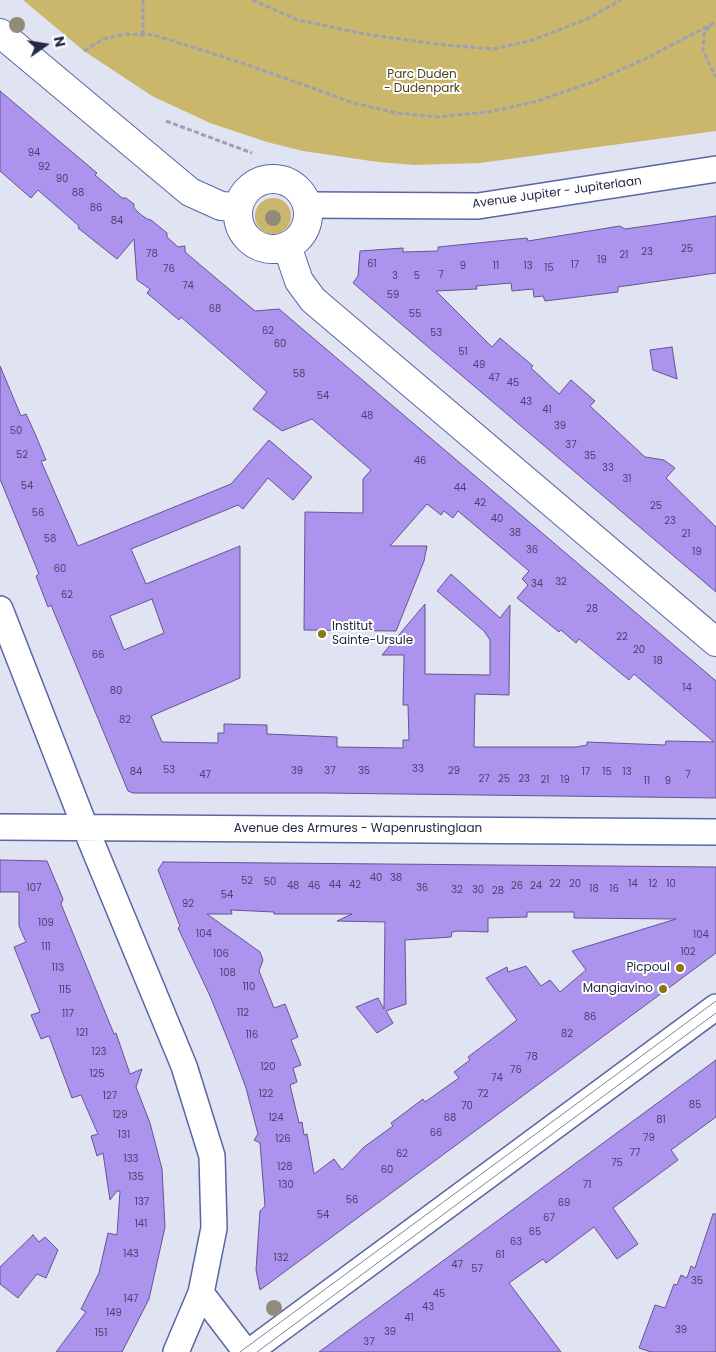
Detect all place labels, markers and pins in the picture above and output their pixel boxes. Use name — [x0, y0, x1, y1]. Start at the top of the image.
place label: Institut Sainte-Ursule — [332, 620, 413, 648]
marker: Institut Sainte-Ursule — [316, 628, 328, 640]
place label: Picpoul — [626, 961, 670, 975]
marker: Picpoul — [674, 962, 686, 974]
place label: Mangiavino — [583, 982, 653, 996]
marker: Mangiavino — [657, 983, 669, 995]

